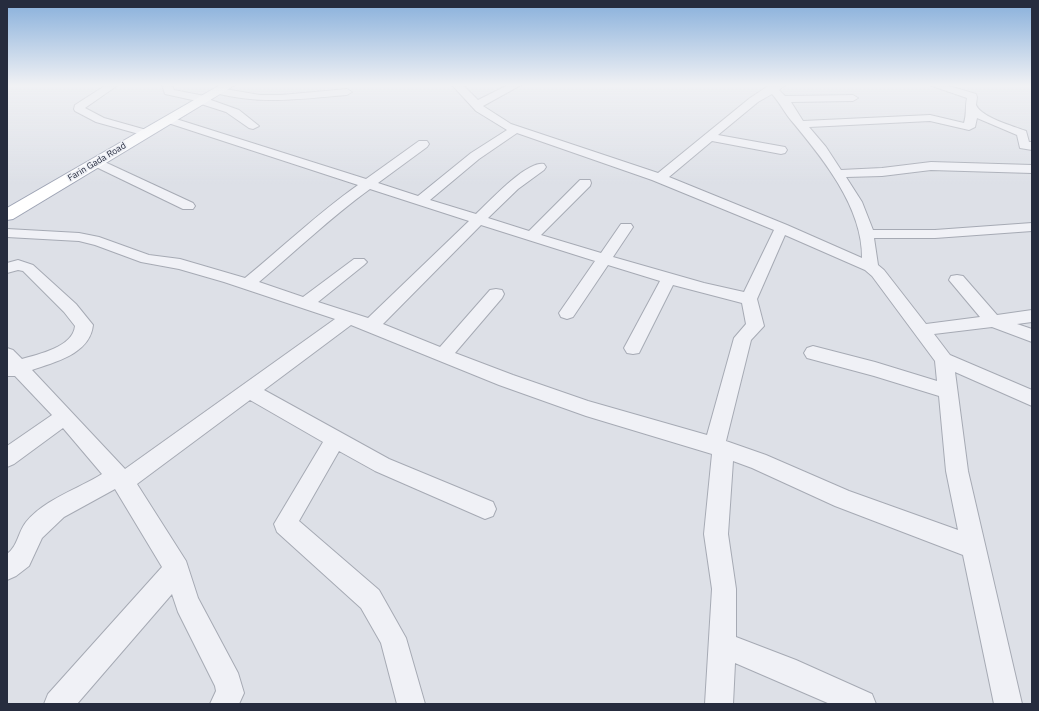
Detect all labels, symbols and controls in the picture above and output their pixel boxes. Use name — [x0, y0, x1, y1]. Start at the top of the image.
street label: Farin Gada Road — [66, 140, 128, 184]

